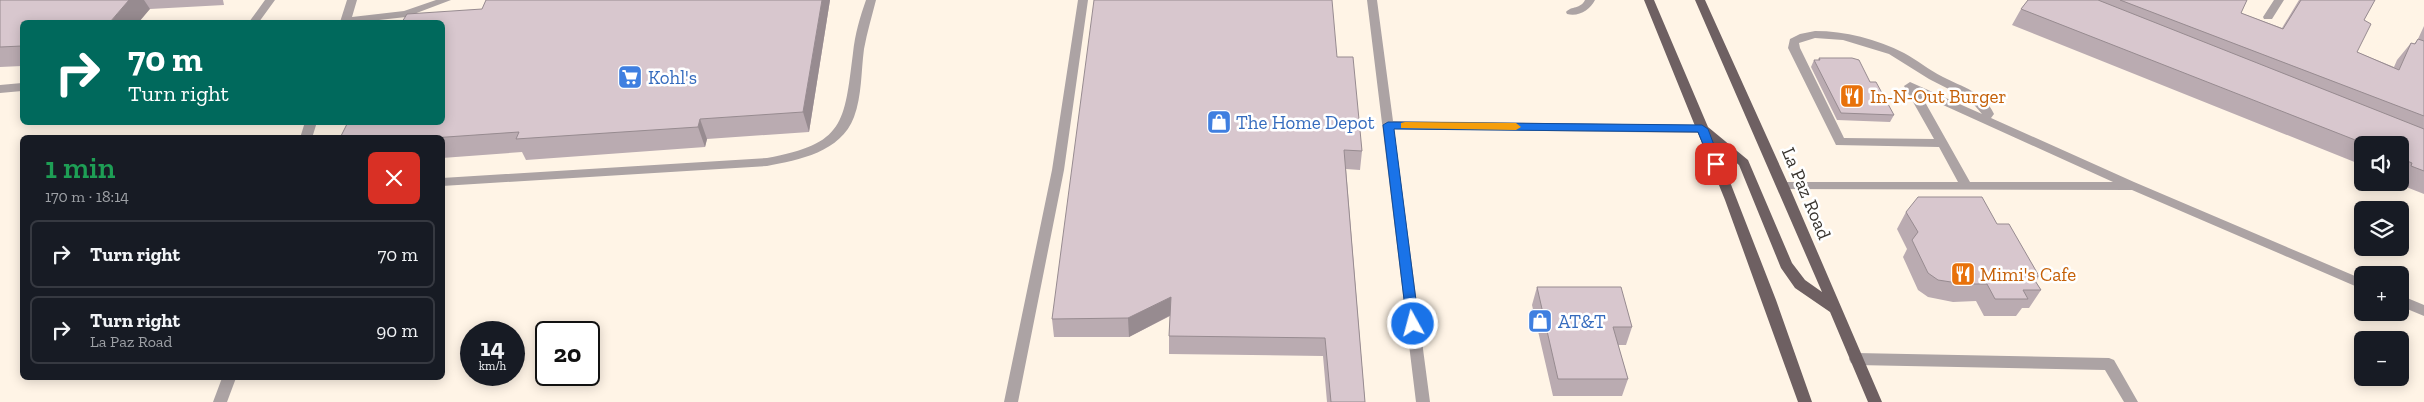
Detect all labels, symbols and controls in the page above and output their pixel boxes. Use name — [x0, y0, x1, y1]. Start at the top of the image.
text: 70 m — [128, 38, 203, 80]
icon: right — [45, 40, 110, 105]
supermarket icon: Kohl's — [617, 64, 643, 90]
place label: Kohl's — [648, 66, 697, 89]
text: Turn right — [128, 80, 229, 107]
restaurant icon: In-N-Out Burger — [1839, 83, 1865, 109]
place label: In-N-Out Burger — [1870, 85, 2006, 108]
shop icon: The Home Depot — [1206, 109, 1232, 135]
place label: The Home Depot — [1236, 111, 1375, 134]
map controls — [2354, 136, 2409, 386]
button: sound — [2354, 136, 2409, 191]
pin — [1695, 143, 1737, 185]
street label: La Paz Road — [1777, 144, 1836, 243]
text: 1 min — [45, 150, 115, 186]
icon: arrive — [1702, 150, 1730, 178]
button: close — [368, 152, 420, 204]
text: 170 m · 18:14 — [45, 187, 129, 206]
button: layers — [2354, 201, 2409, 256]
icon: right — [47, 240, 75, 268]
text: Turn right — [90, 243, 180, 266]
text: 70 m — [377, 243, 418, 266]
restaurant icon: Mimi's Cafe — [1950, 261, 1976, 287]
place label: Mimi's Cafe — [1980, 263, 2076, 286]
button: + — [2354, 266, 2409, 321]
position arrow — [1386, 297, 1438, 349]
shop icon: AT&T — [1527, 308, 1553, 334]
text: Turn right — [90, 309, 180, 332]
place label: AT&T — [1558, 310, 1606, 333]
icon: right — [47, 316, 75, 344]
text: 90 m — [376, 319, 418, 342]
speed limit sign: 20 — [535, 321, 600, 386]
button: − — [2354, 331, 2409, 386]
text: La Paz Road — [90, 332, 172, 351]
text: 14 — [480, 332, 505, 362]
text: km/h — [479, 359, 506, 373]

